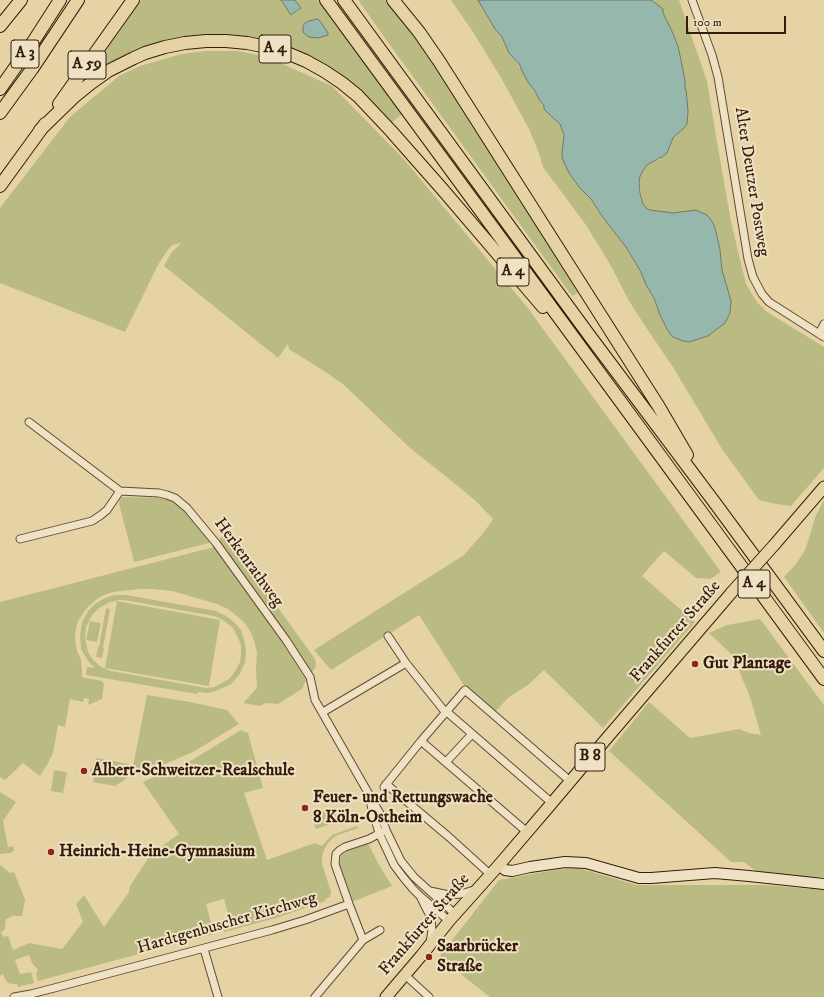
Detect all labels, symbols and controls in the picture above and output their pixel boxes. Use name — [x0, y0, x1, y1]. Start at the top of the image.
scale bar — [688, 8, 788, 34]
text: 100 m — [693, 15, 722, 30]
road number: A 4 — [259, 35, 291, 63]
road number: A 3 — [11, 40, 39, 68]
road number: A 59 — [68, 51, 106, 79]
street label: Alter Deutzer Postweg — [729, 106, 773, 258]
road number: A 4 — [497, 258, 529, 286]
street label: Herkenrathweg — [209, 514, 287, 612]
road number: A 4 — [738, 570, 770, 598]
street label: Frankfurter Straße — [626, 577, 726, 687]
place label: Gut Plantage — [703, 654, 791, 674]
marker: Gut Plantage — [690, 659, 700, 669]
road number: B 8 — [575, 743, 605, 771]
place label: Albert-Schweitzer-Realschule — [92, 761, 295, 781]
marker: Albert-Schweitzer-Realschule — [79, 766, 89, 776]
place label: Feuer- und Rettungswache 8 Köln-Ostheim — [313, 788, 493, 828]
marker: Feuer- und Rettungswache 8 Köln-Ostheim — [300, 803, 310, 813]
place label: Heinrich-Heine-Gymnasium — [59, 842, 255, 862]
marker: Heinrich-Heine-Gymnasium — [46, 847, 56, 857]
street label: Frankfurter Straße — [375, 870, 475, 980]
street label: Hardtgenbuscher Kirchweg — [135, 889, 319, 959]
place label: Saarbrücker Straße — [437, 937, 518, 977]
marker: Saarbrücker Straße — [424, 952, 434, 962]

